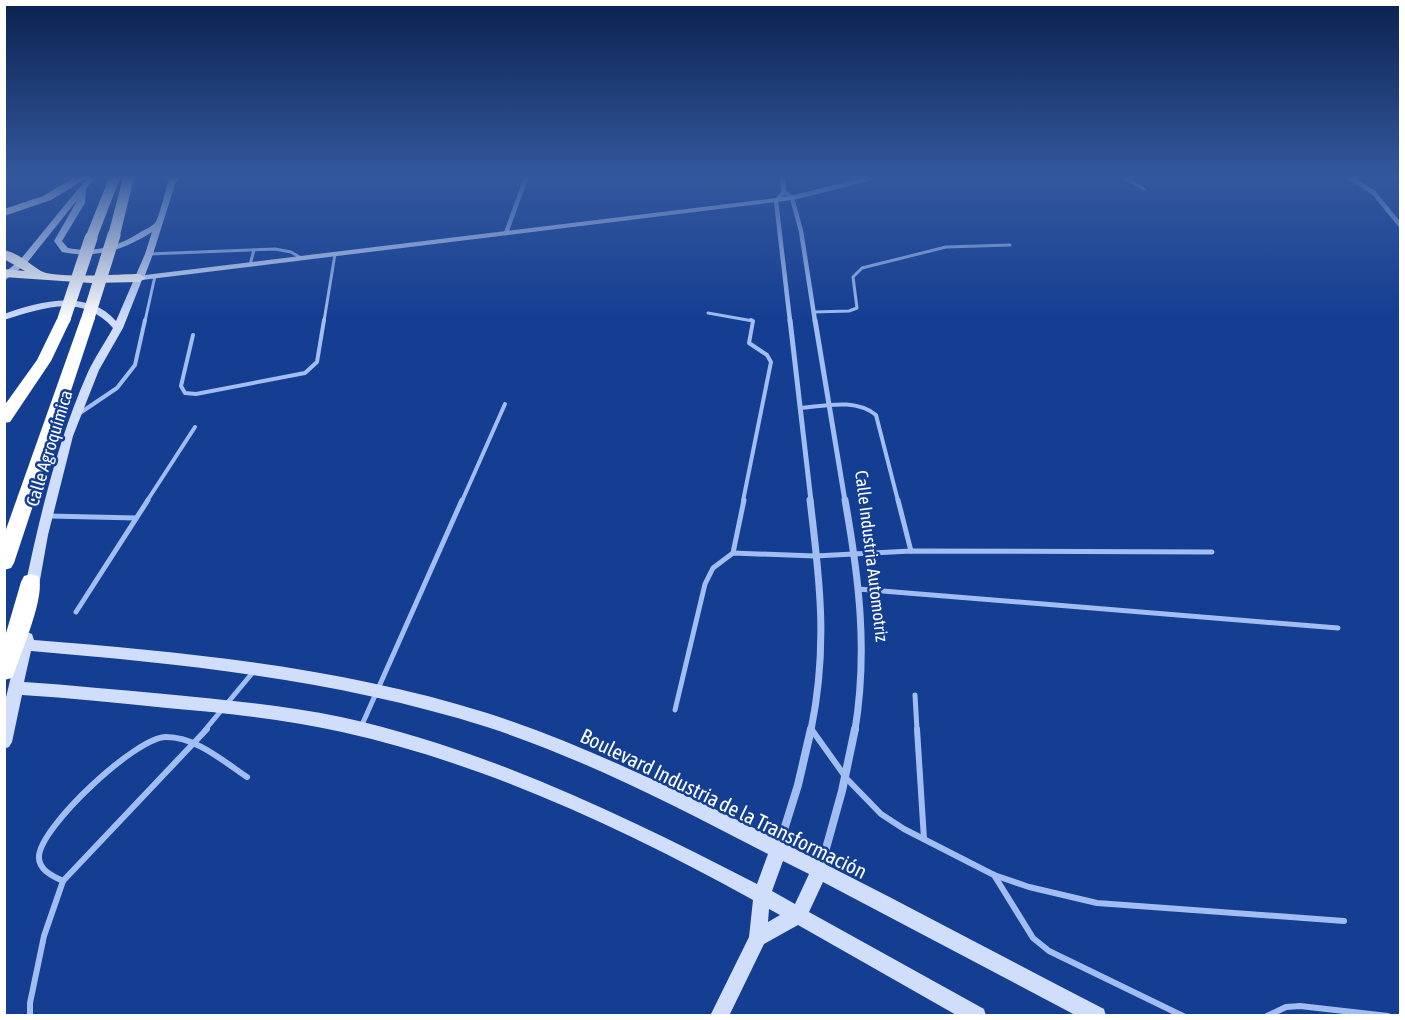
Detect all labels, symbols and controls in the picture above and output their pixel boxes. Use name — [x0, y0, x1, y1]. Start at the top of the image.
street label: Calle Agroquímica — [21, 387, 77, 509]
street label: Calle Industria Automotriz — [851, 469, 893, 643]
street label: Boulevard Industria de la Transformación — [577, 723, 871, 883]

